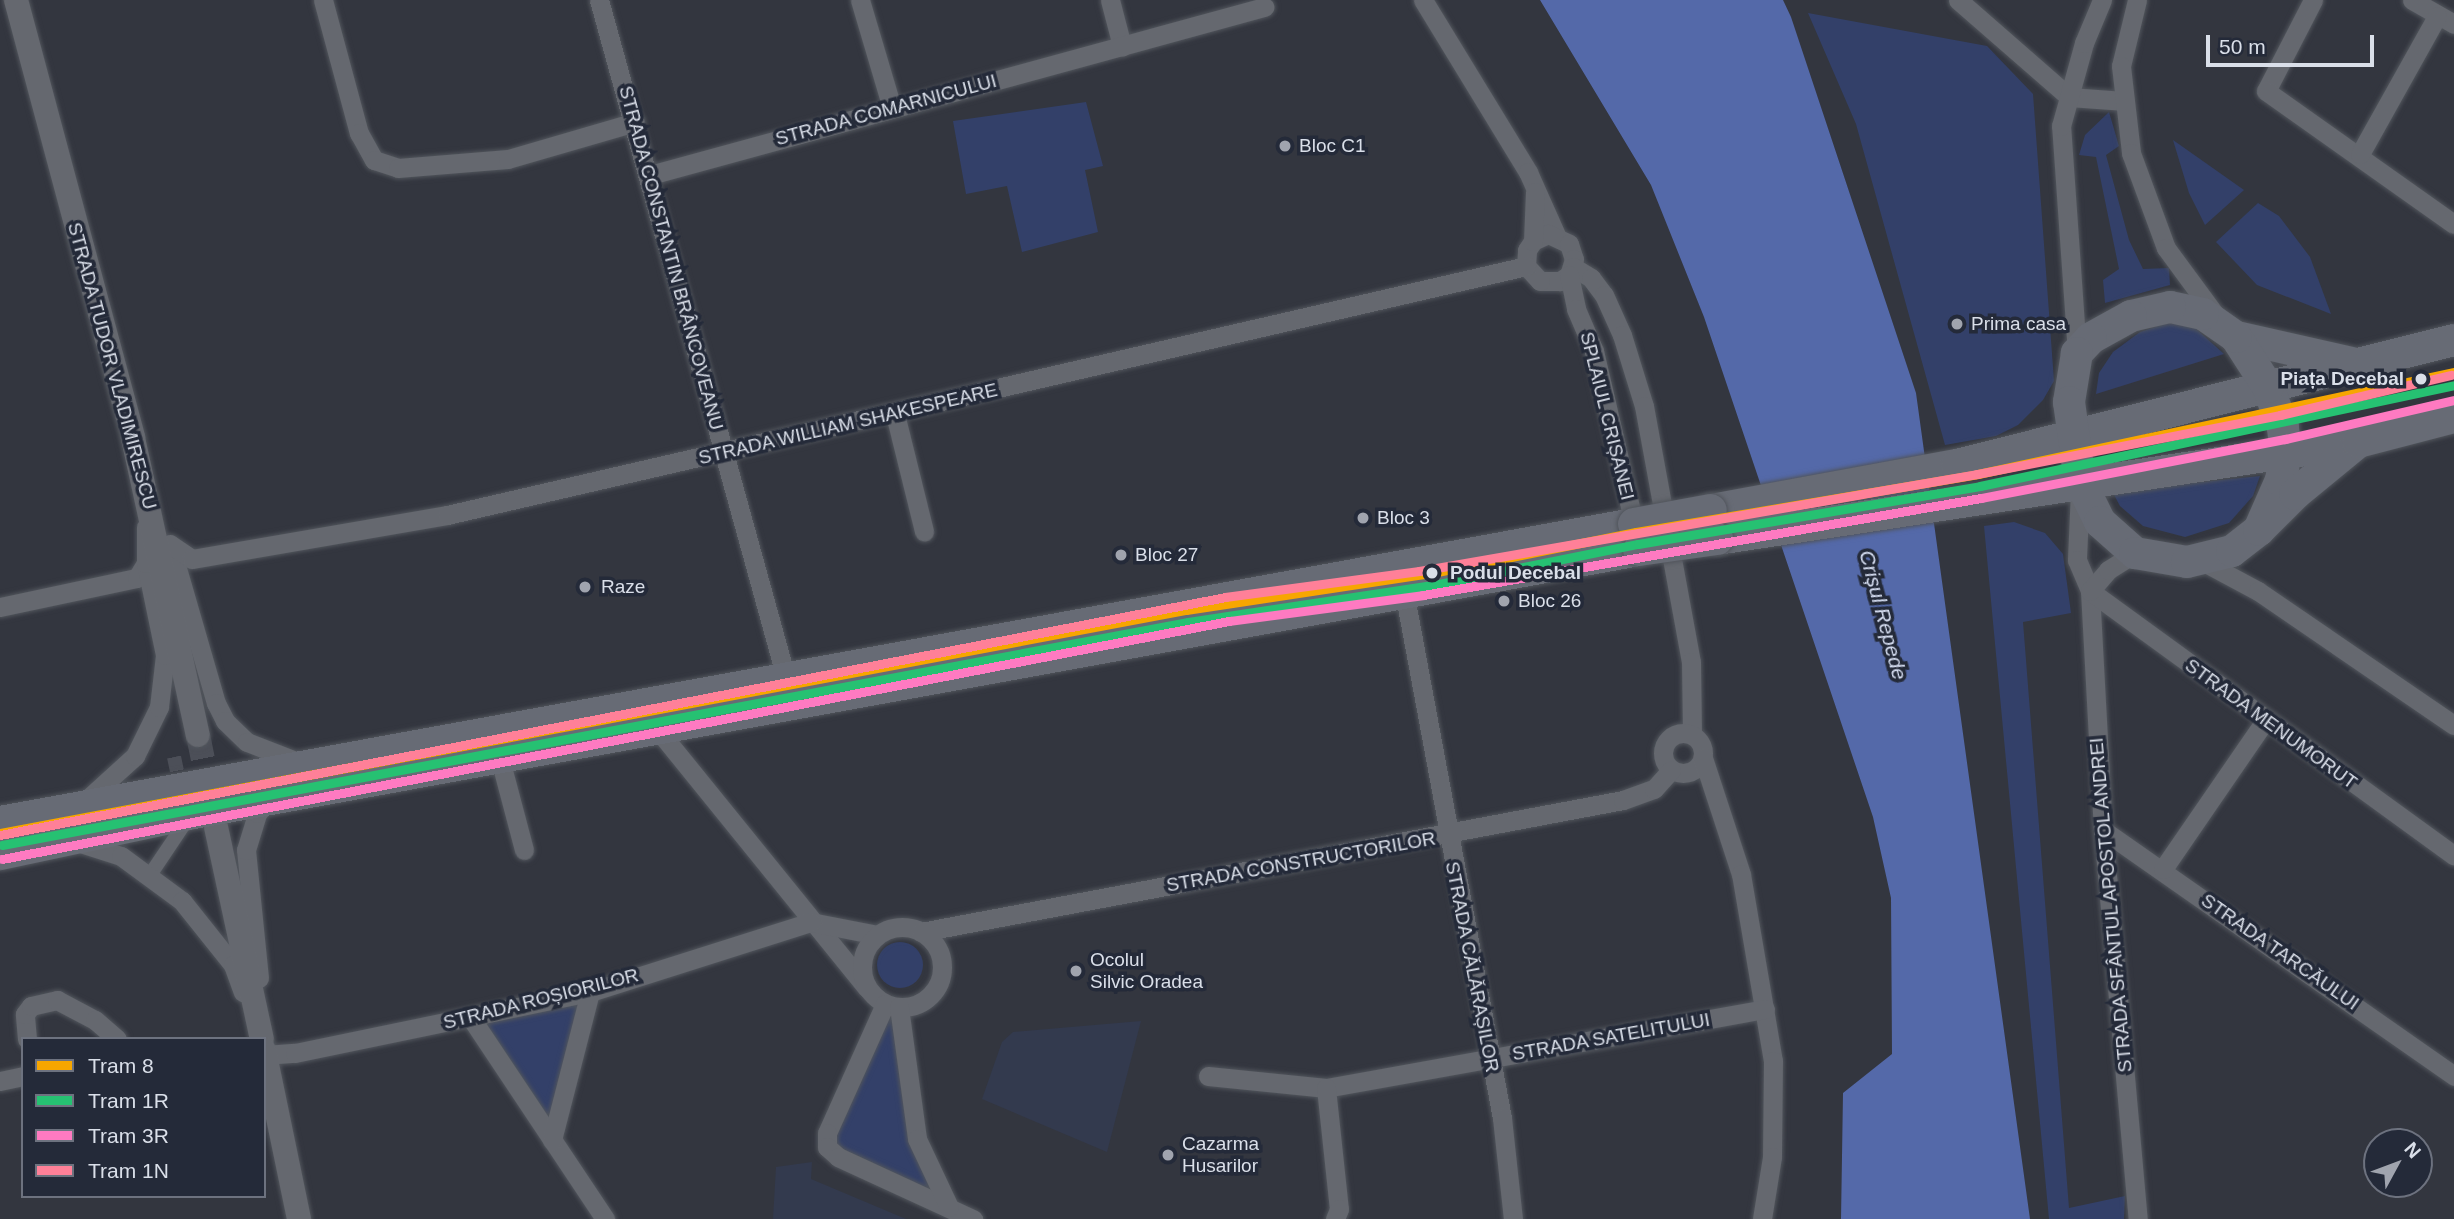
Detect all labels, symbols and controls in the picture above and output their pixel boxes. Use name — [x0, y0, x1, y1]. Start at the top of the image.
scale bar — [2209, 21, 2377, 65]
text: 50 m — [2219, 35, 2266, 58]
street label: STRADA COMARNICULUI — [772, 69, 1000, 151]
street label: STRADA CONSTANTIN BRÂNCOVEANU — [614, 83, 728, 433]
place label: Bloc C1 — [1299, 135, 1366, 157]
marker: Bloc C1 — [1277, 138, 1293, 154]
street label: STRADA TUDOR VLADIMIRESCU — [62, 219, 162, 513]
place label: Prima casa — [1971, 313, 2066, 335]
marker: Prima casa — [1949, 316, 1965, 332]
street label: SPLAIUL CRIȘANEI — [1575, 329, 1639, 503]
place label: Piața Decebal — [2280, 368, 2404, 390]
marker: Piața Decebal — [2410, 368, 2432, 390]
street label: STRADA WILLIAM SHAKESPEARE — [696, 378, 1000, 470]
place label: Bloc 3 — [1377, 507, 1430, 529]
marker: Bloc 3 — [1355, 510, 1371, 526]
place label: Bloc 27 — [1135, 544, 1198, 566]
marker: Bloc 27 — [1113, 547, 1129, 563]
water label: Crișul Repede — [1854, 547, 1912, 683]
marker: Podul Decebal — [1421, 562, 1443, 584]
place label: Podul Decebal — [1450, 562, 1581, 584]
place label: Raze — [601, 576, 645, 598]
marker: Raze — [575, 577, 595, 597]
place label: Bloc 26 — [1518, 590, 1581, 612]
marker: Bloc 26 — [1496, 593, 1512, 609]
street label: STRADA MENUMORUT — [2180, 654, 2362, 794]
street label: STRADA SFÂNTUL APOSTOL ANDREI — [2085, 734, 2137, 1076]
street label: STRADA CONSTRUCTORILOR — [1164, 827, 1438, 897]
street label: STRADA CĂLĂRAȘILOR — [1440, 859, 1504, 1075]
street label: STRADA TARCĂULUI — [2196, 889, 2364, 1015]
place label: Ocolul Silvic Oradea — [1090, 949, 1203, 993]
marker: Ocolul Silvic Oradea — [1068, 963, 1084, 979]
street label: STRADA ROȘIORILOR — [440, 964, 642, 1034]
street label: STRADA SATELITULUI — [1510, 1008, 1712, 1066]
legend — [21, 1037, 266, 1198]
text: Tram 8 — [88, 1054, 154, 1077]
text: Tram 1R — [88, 1089, 169, 1112]
text: Tram 3R — [88, 1124, 169, 1147]
north arrow — [2363, 1128, 2433, 1198]
place label: Cazarma Husarilor — [1182, 1133, 1259, 1177]
text: N — [2400, 1138, 2425, 1162]
marker: Cazarma Husarilor — [1160, 1147, 1176, 1163]
text: Tram 1N — [88, 1159, 169, 1182]

